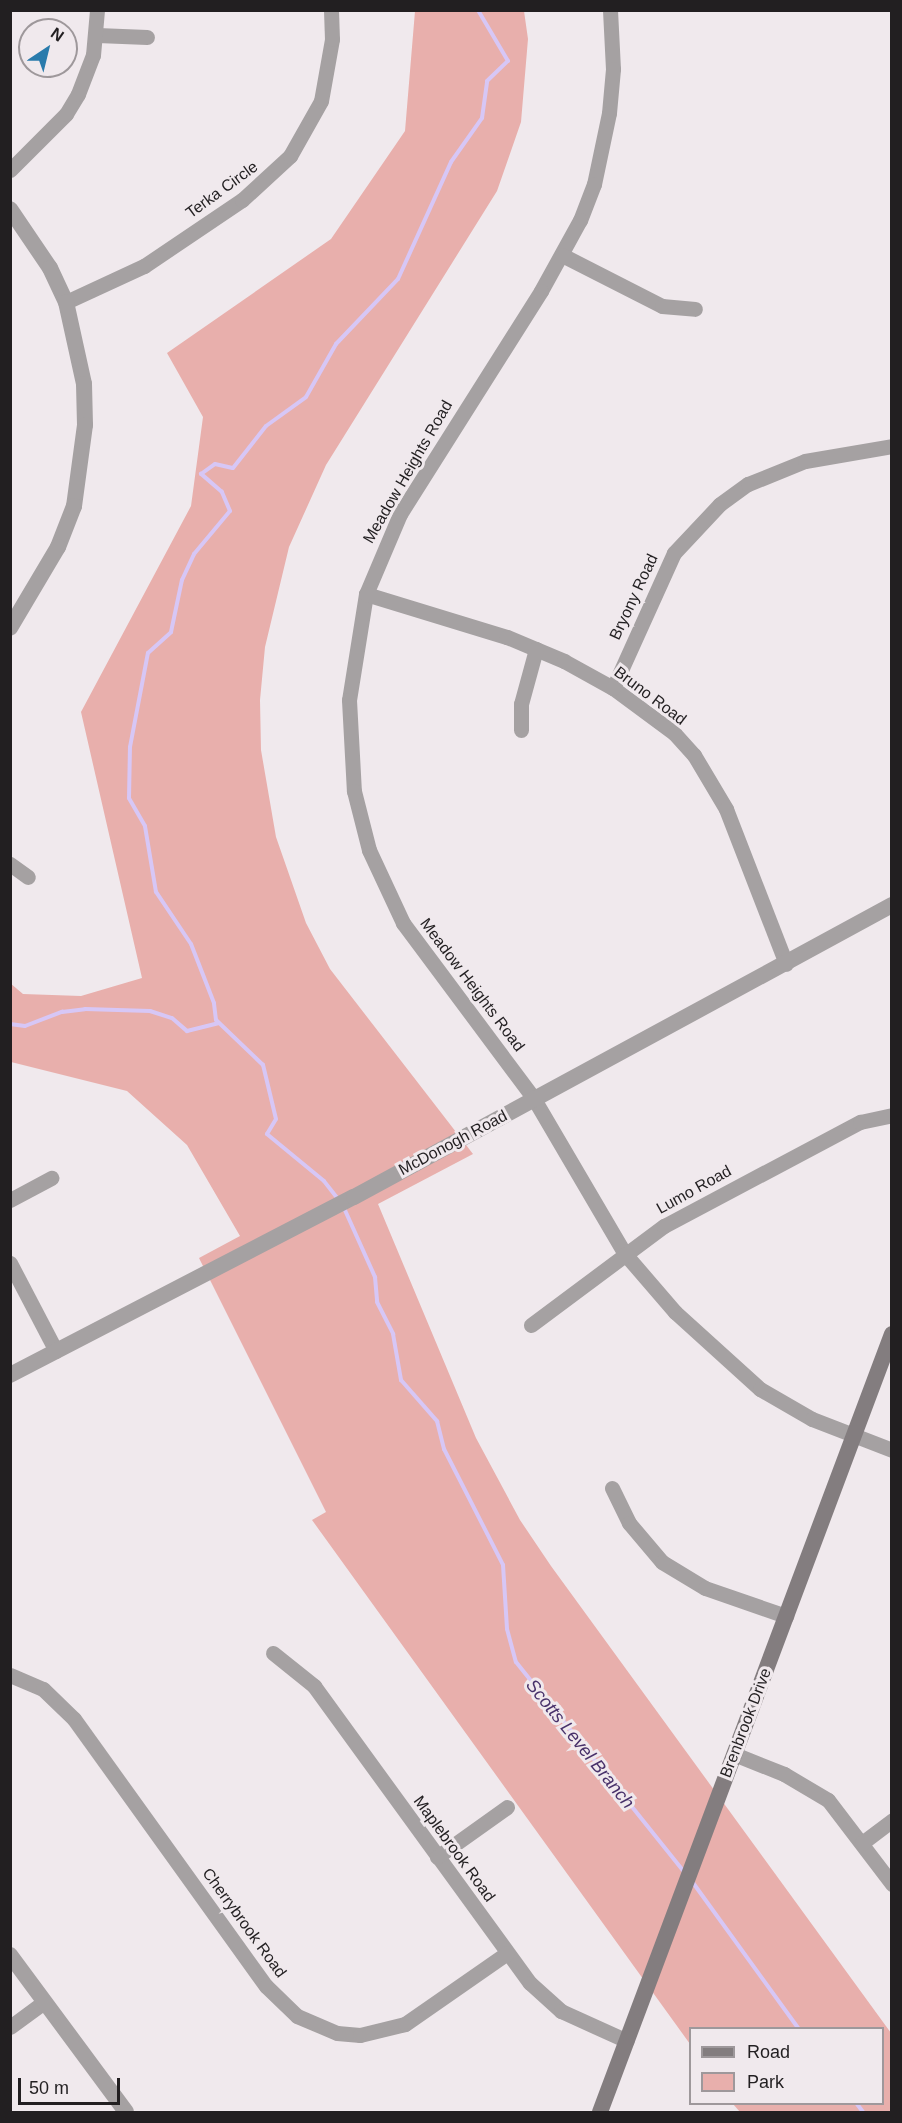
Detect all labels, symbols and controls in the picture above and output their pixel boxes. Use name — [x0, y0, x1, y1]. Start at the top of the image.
north arrow — [18, 18, 78, 78]
text: N — [48, 24, 67, 45]
street label: Terka Circle — [182, 157, 262, 223]
street label: Meadow Heights Road — [359, 397, 457, 547]
street label: Bryony Road — [606, 551, 662, 643]
street label: Bruno Road — [610, 663, 690, 729]
street label: Meadow Heights Road — [416, 915, 528, 1055]
street label: McDonogh Road — [395, 1106, 511, 1180]
street label: Lumo Road — [653, 1162, 735, 1218]
street label: Brenbrook Drive — [716, 1666, 776, 1780]
water label: Scotts Level Branch — [521, 1675, 639, 1813]
street label: Maplebrook Road — [409, 1792, 499, 1906]
street label: Cherrybrook Road — [198, 1864, 290, 1982]
legend — [689, 2027, 884, 2105]
text: Road — [747, 2042, 790, 2062]
scale bar — [21, 2066, 123, 2104]
text: Park — [747, 2072, 784, 2092]
text: 50 m — [29, 2078, 69, 2098]

